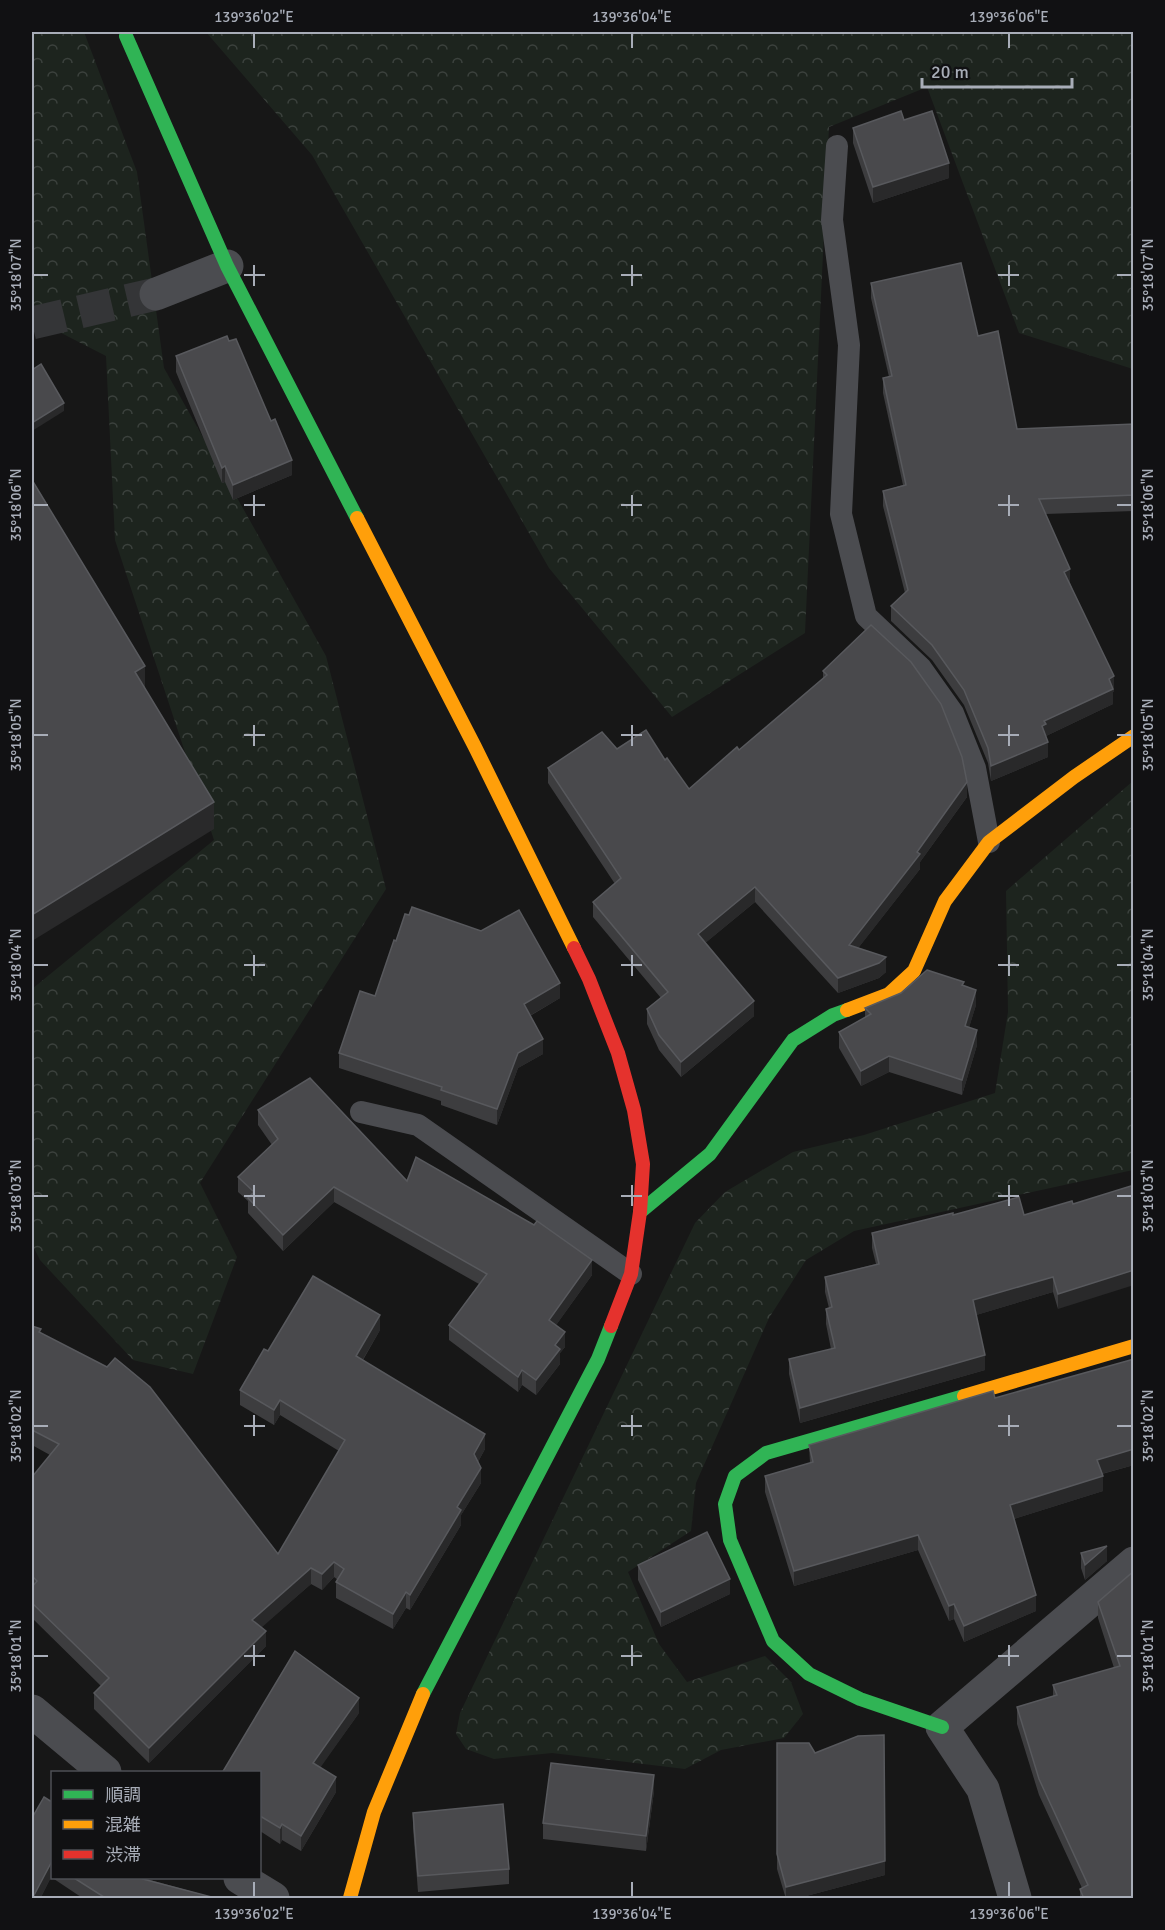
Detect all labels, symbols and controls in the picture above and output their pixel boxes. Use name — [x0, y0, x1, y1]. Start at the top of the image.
text: 139°36'02"E — [214, 8, 294, 26]
text: 139°36'04"E — [592, 8, 672, 26]
text: 139°36'06"E — [969, 8, 1049, 26]
scale bar — [922, 51, 1072, 89]
text: 20 m — [931, 61, 969, 83]
text: 35°18'07"N — [7, 238, 25, 312]
text: 35°18'07"N — [1139, 238, 1157, 312]
text: 35°18'06"N — [7, 468, 25, 542]
text: 35°18'06"N — [1139, 468, 1157, 542]
text: 35°18'05"N — [7, 698, 25, 772]
text: 35°18'05"N — [1139, 698, 1157, 772]
text: 35°18'04"N — [7, 928, 25, 1002]
text: 35°18'04"N — [1139, 928, 1157, 1002]
text: 35°18'03"N — [7, 1159, 25, 1233]
text: 35°18'03"N — [1139, 1159, 1157, 1233]
text: 35°18'02"N — [7, 1389, 25, 1463]
text: 35°18'02"N — [1139, 1389, 1157, 1463]
text: 35°18'01"N — [7, 1619, 25, 1693]
text: 35°18'01"N — [1139, 1619, 1157, 1693]
legend — [51, 1771, 261, 1879]
text: 順調 — [105, 1784, 141, 1806]
text: 混雑 — [105, 1814, 141, 1836]
text: 渋滞 — [105, 1844, 141, 1866]
text: 139°36'02"E — [214, 1905, 294, 1923]
text: 139°36'04"E — [592, 1905, 672, 1923]
text: 139°36'06"E — [969, 1905, 1049, 1923]

